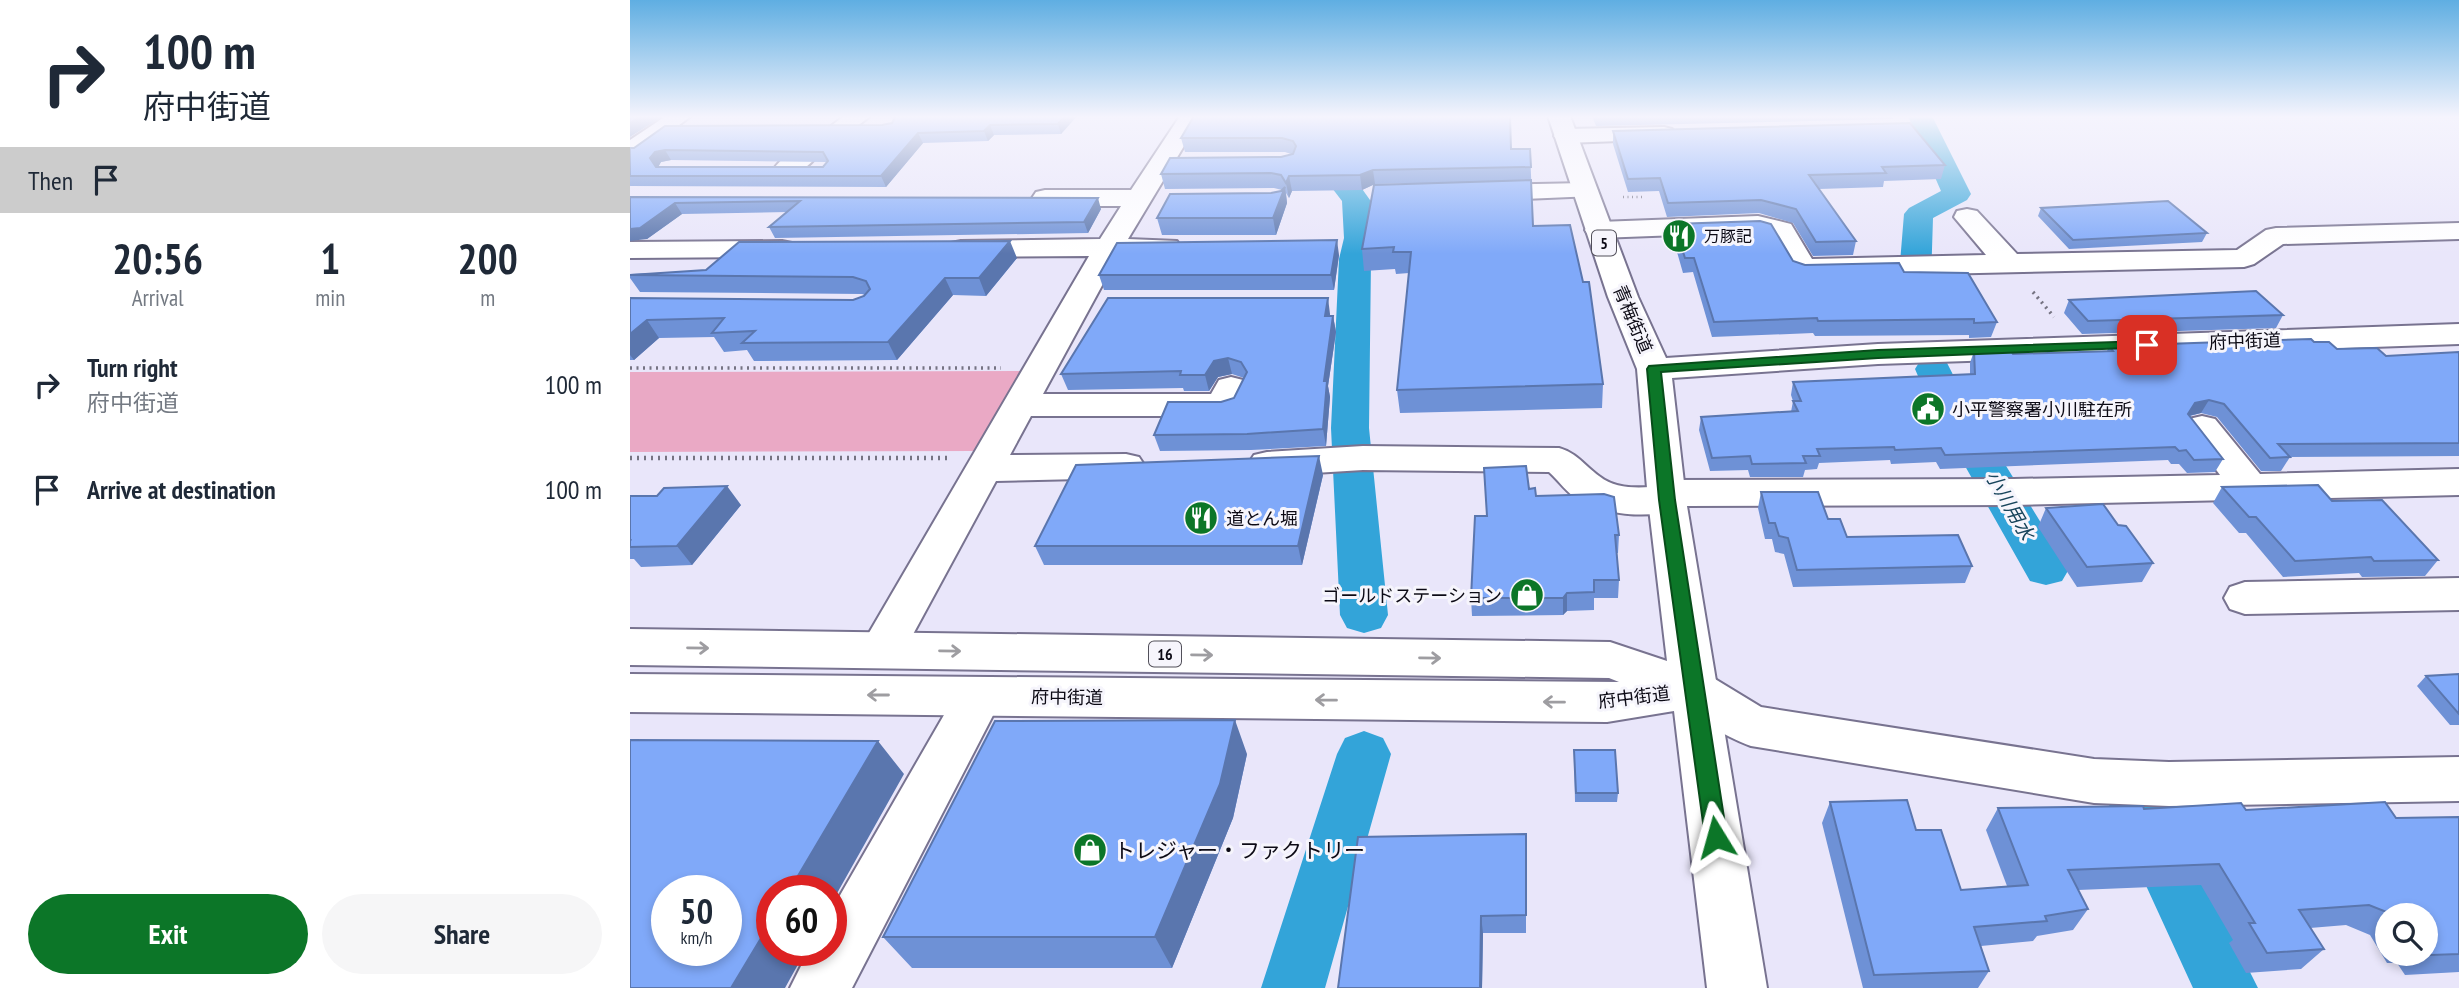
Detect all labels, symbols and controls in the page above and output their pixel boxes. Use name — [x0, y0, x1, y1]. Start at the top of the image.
text: 100 m — [143, 19, 256, 83]
icon: right — [28, 28, 119, 119]
text: 府中街道 — [143, 85, 271, 127]
icon: arrive — [87, 161, 125, 199]
text: Then — [28, 164, 73, 197]
restaurant icon: 万豚記 — [1660, 217, 1698, 255]
place label: 万豚記 — [1704, 226, 1752, 246]
road number: 5 — [1592, 230, 1616, 256]
text: 20:56 — [112, 231, 203, 286]
text: 1 — [320, 231, 340, 286]
text: 200 — [458, 231, 518, 286]
street label: 青梅街道 — [1608, 281, 1658, 357]
text: Arrival — [132, 283, 184, 312]
text: min — [315, 283, 345, 312]
text: m — [480, 283, 495, 312]
pin — [2117, 315, 2177, 375]
icon: arrive — [2128, 326, 2166, 364]
street label: 府中街道 — [2209, 328, 2281, 354]
text: Turn right — [87, 351, 178, 384]
icon: right — [28, 366, 66, 404]
text: 100 m — [544, 368, 602, 401]
text: 府中街道 — [87, 388, 179, 417]
public building icon: 小平警察署小川駐在所 — [1909, 390, 1947, 428]
place label: 小平警察署小川駐在所 — [1952, 398, 2132, 421]
water label: 小川用水 — [1981, 466, 2040, 546]
icon: arrive — [28, 471, 66, 509]
text: Arrive at destination — [87, 473, 276, 506]
text: 100 m — [544, 473, 602, 506]
restaurant icon: 道とん堀 — [1182, 499, 1220, 537]
place label: 道とん堀 — [1226, 507, 1298, 530]
shop icon: ゴールドステーション — [1508, 576, 1546, 614]
place label: ゴールドステーション — [1322, 584, 1502, 607]
one-way arrow — [686, 641, 709, 655]
road number: 16 — [1149, 642, 1181, 666]
one-way arrow — [938, 644, 961, 658]
one-way arrow — [1190, 648, 1213, 661]
one-way arrow — [1418, 651, 1441, 665]
street label: 府中街道 — [1597, 681, 1671, 713]
street label: 府中街道 — [1031, 685, 1103, 709]
one-way arrow — [867, 689, 890, 702]
one-way arrow — [1315, 693, 1338, 707]
one-way arrow — [1543, 695, 1566, 709]
position arrow — [1679, 800, 1753, 874]
shop icon: トレジャー・ファクトリー — [1071, 831, 1109, 869]
place label: トレジャー・ファクトリー — [1114, 837, 1365, 864]
speed limit sign: 60 — [756, 875, 847, 966]
text: 50 — [680, 888, 713, 934]
button: Exit — [28, 894, 308, 974]
button: Share — [322, 894, 602, 974]
map controls — [2375, 903, 2438, 966]
button: search — [2375, 903, 2438, 966]
text: km/h — [681, 926, 712, 949]

